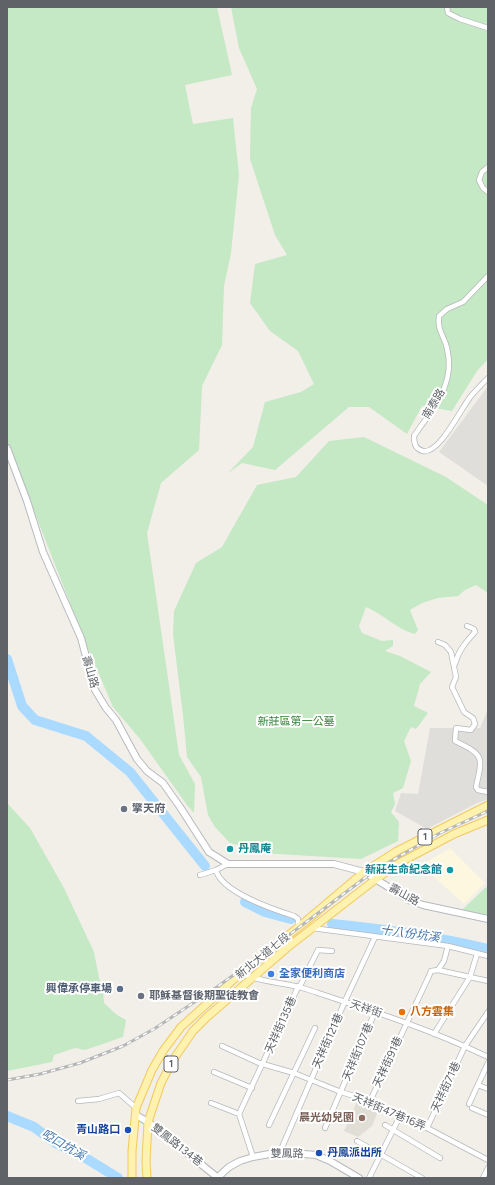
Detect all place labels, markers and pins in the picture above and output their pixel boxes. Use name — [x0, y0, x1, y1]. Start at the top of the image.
place label: 擎天府 — [132, 802, 165, 816]
marker: 擎天府 — [119, 804, 129, 814]
place label: 丹鳳庵 — [238, 842, 271, 856]
marker: 丹鳳庵 — [225, 844, 235, 854]
place label: 新莊生命紀念館 — [365, 863, 442, 877]
marker: 新莊生命紀念館 — [445, 865, 455, 875]
place label: 全家便利商店 — [279, 967, 345, 981]
marker: 全家便利商店 — [266, 969, 276, 979]
place label: 興偉承停車場 — [46, 982, 112, 996]
marker: 興偉承停車場 — [115, 984, 125, 994]
place label: 耶穌基督後期聖徒教會 — [149, 989, 259, 1003]
marker: 耶穌基督後期聖徒教會 — [136, 991, 146, 1001]
place label: 八方雲集 — [410, 1005, 454, 1019]
marker: 八方雲集 — [397, 1007, 407, 1017]
place label: 晨光幼兒園 — [299, 1111, 354, 1125]
marker: 晨光幼兒園 — [357, 1113, 367, 1123]
place label: 青山路口 — [76, 1123, 120, 1137]
marker: 青山路口 — [123, 1125, 133, 1135]
place label: 丹鳳派出所 — [327, 1146, 382, 1160]
marker: 丹鳳派出所 — [314, 1148, 324, 1158]

